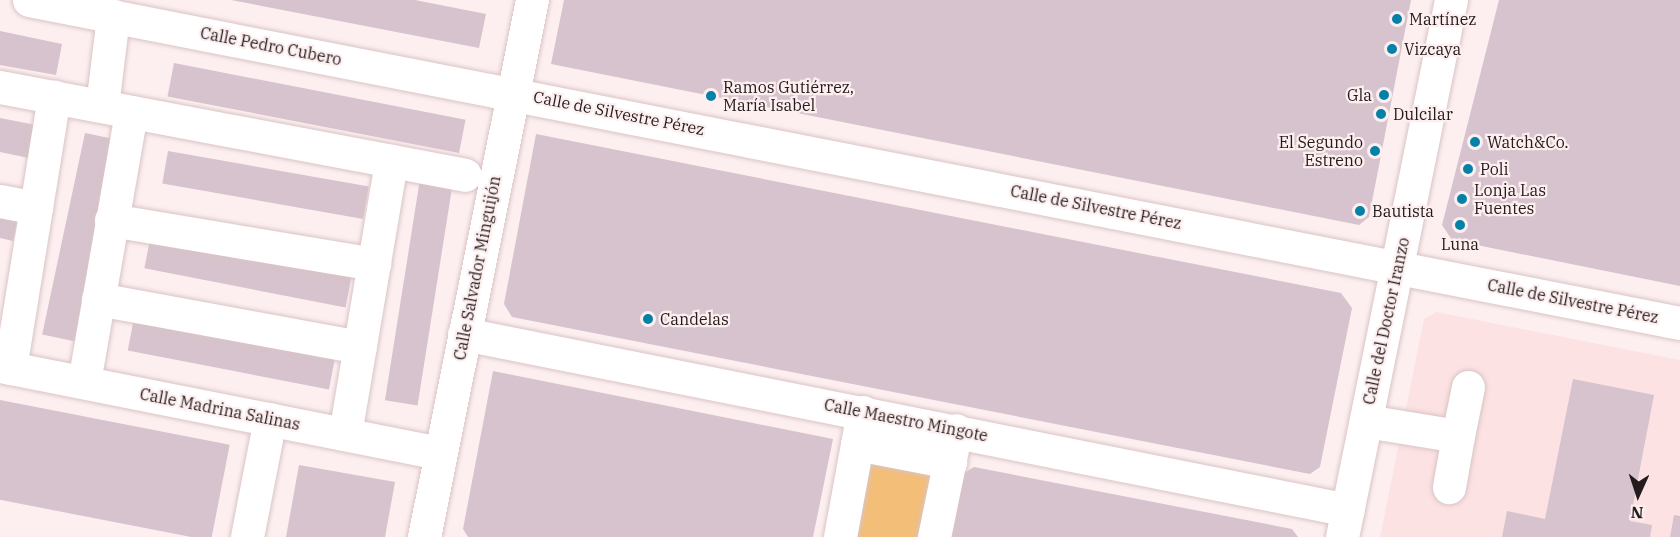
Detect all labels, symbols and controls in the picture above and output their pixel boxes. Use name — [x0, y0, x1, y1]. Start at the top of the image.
place label: Martínez — [1409, 9, 1476, 29]
marker: Martínez — [1390, 12, 1404, 26]
street label: Calle Pedro Cubero — [199, 23, 343, 69]
place label: Vizcaya — [1404, 39, 1461, 59]
marker: Vizcaya — [1385, 42, 1399, 56]
place label: Ramos Gutiérrez, María Isabel — [723, 77, 854, 115]
place label: Gla — [1347, 85, 1372, 105]
street label: Calle de Silvestre Pérez — [532, 87, 706, 139]
marker: Gla — [1377, 88, 1391, 102]
marker: Ramos Gutiérrez, María Isabel — [704, 89, 718, 103]
place label: Dulcilar — [1393, 104, 1453, 124]
marker: Dulcilar — [1374, 107, 1388, 121]
place label: El Segundo Estreno — [1279, 132, 1363, 170]
place label: Watch&Co. — [1487, 132, 1569, 152]
marker: Watch&Co. — [1468, 135, 1482, 149]
marker: El Segundo Estreno — [1368, 144, 1382, 158]
place label: Poli — [1480, 159, 1509, 179]
marker: Poli — [1461, 162, 1475, 176]
street label: Calle Salvador Minguijón — [450, 174, 504, 362]
place label: Lonja Las Fuentes — [1474, 180, 1546, 218]
street label: Calle de Silvestre Pérez — [1009, 181, 1183, 233]
marker: Lonja Las Fuentes — [1455, 192, 1469, 206]
place label: Bautista — [1372, 201, 1434, 221]
marker: Bautista — [1353, 204, 1367, 218]
marker: Luna — [1453, 218, 1467, 232]
place label: Luna — [1441, 234, 1479, 254]
street label: Calle del Doctor Iranzo — [1359, 236, 1413, 406]
street label: Calle de Silvestre Pérez — [1486, 275, 1660, 327]
place label: Candelas — [660, 309, 729, 329]
marker: Candelas — [641, 312, 655, 326]
street label: Calle Madrina Salinas — [138, 384, 302, 434]
street label: Calle Maestro Mingote — [823, 395, 989, 445]
north arrow — [1608, 465, 1668, 525]
text: N — [1630, 503, 1644, 523]

